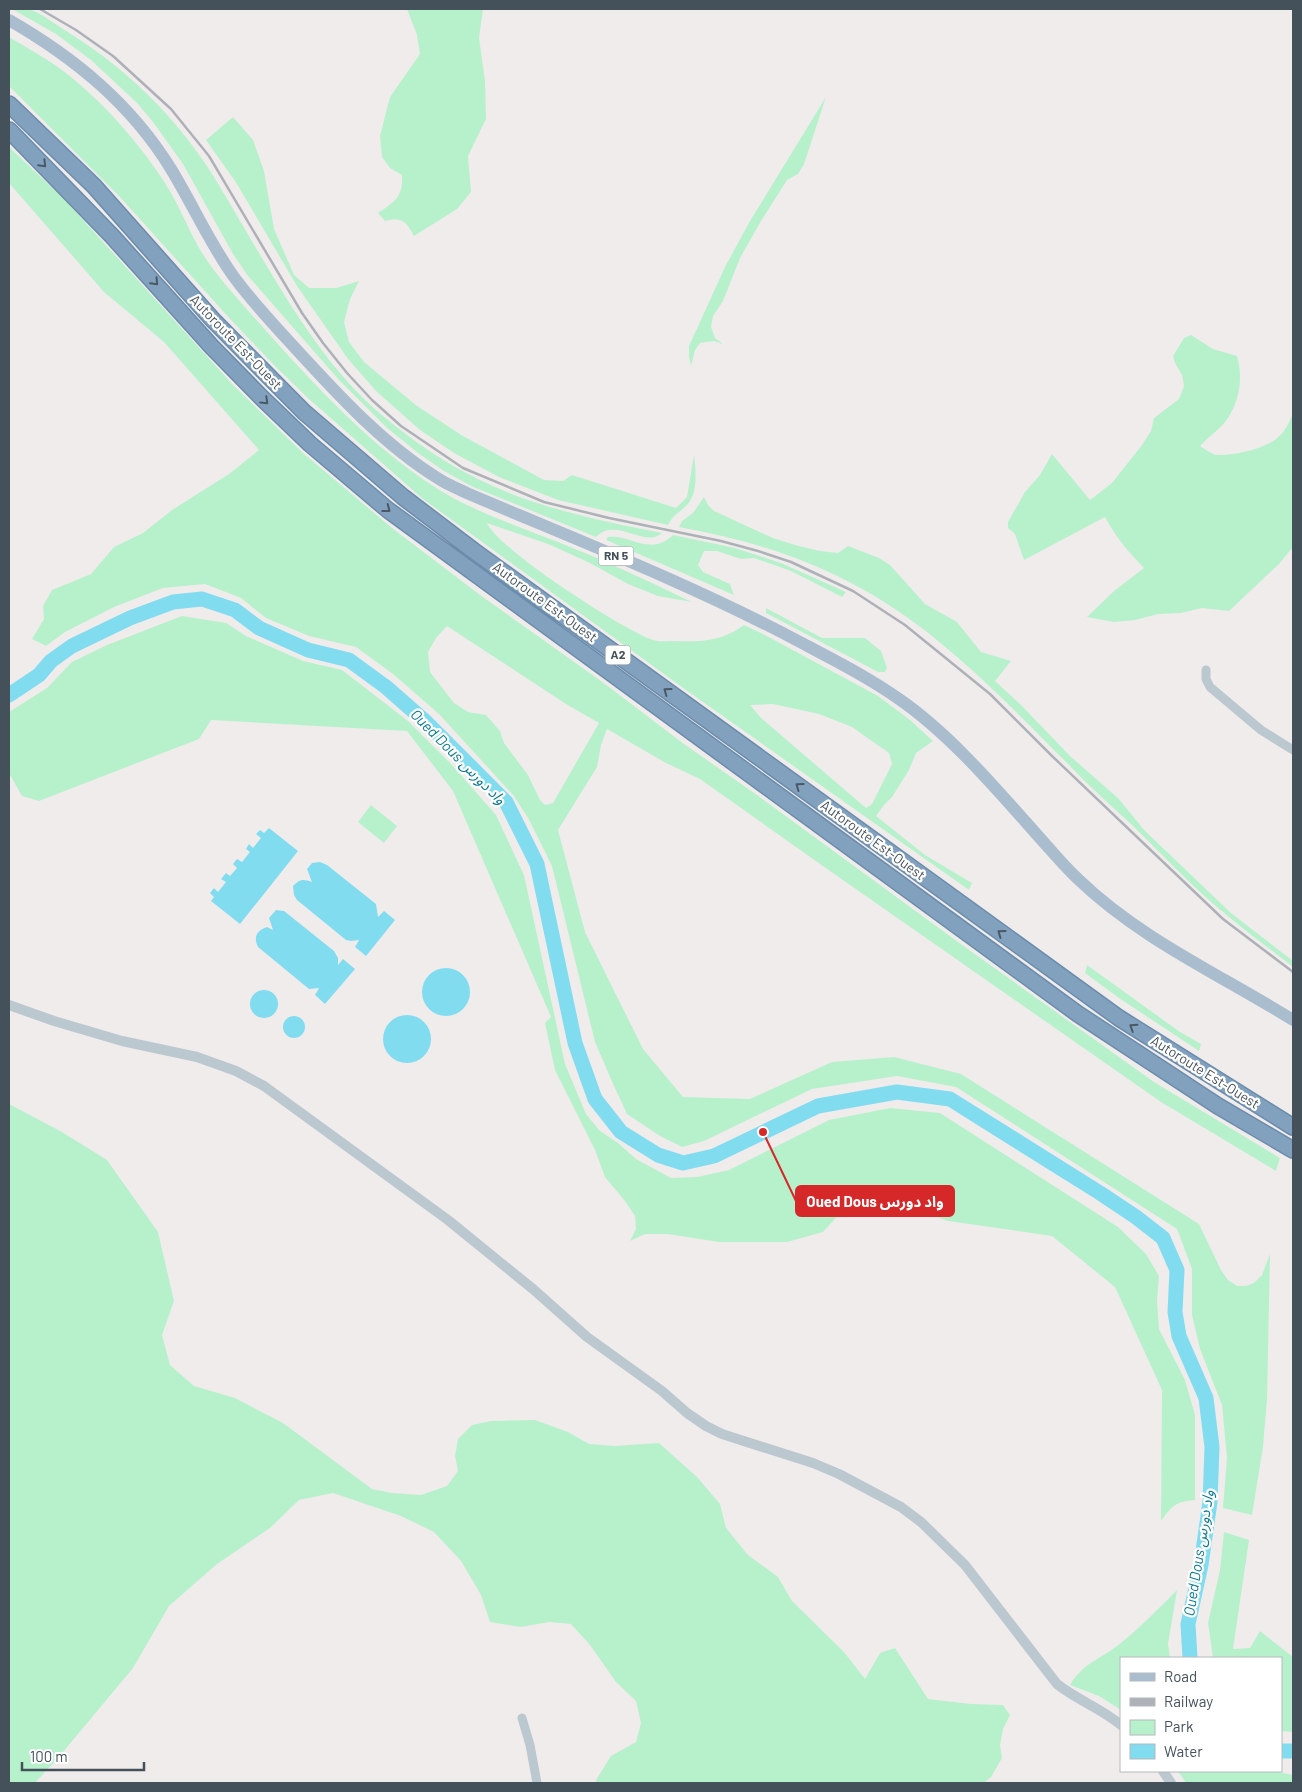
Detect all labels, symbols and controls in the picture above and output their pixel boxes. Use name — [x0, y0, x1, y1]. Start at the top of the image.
one-way arrow — [37, 159, 46, 168]
one-way arrow — [149, 277, 158, 286]
street label: Autoroute Est-Ouest — [187, 291, 286, 392]
one-way arrow — [260, 395, 269, 404]
one-way arrow — [381, 503, 390, 511]
road number: RN 5 — [598, 546, 634, 566]
street label: Autoroute Est-Ouest — [490, 558, 601, 645]
road number: A2 — [606, 646, 630, 664]
one-way arrow — [664, 688, 673, 696]
water label: Oued Dous واد دورس — [407, 705, 510, 809]
one-way arrow — [795, 783, 805, 792]
street label: Autoroute Est-Ouest — [818, 796, 929, 883]
one-way arrow — [997, 930, 1007, 939]
one-way arrow — [1130, 1024, 1139, 1033]
street label: Autoroute Est-Ouest — [1148, 1031, 1263, 1112]
callout: Oued Dous واد دورس — [796, 1186, 954, 1216]
text: Oued Dous واد دورس — [806, 1192, 944, 1211]
water label: Oued Dous واد دورس — [1179, 1488, 1218, 1617]
legend — [1120, 1657, 1282, 1772]
text: Road — [1164, 1667, 1197, 1685]
text: Railway — [1164, 1692, 1213, 1710]
text: Park — [1164, 1717, 1194, 1735]
scale bar — [22, 1740, 145, 1772]
text: Water — [1164, 1742, 1203, 1760]
text: 100 m — [30, 1747, 68, 1765]

